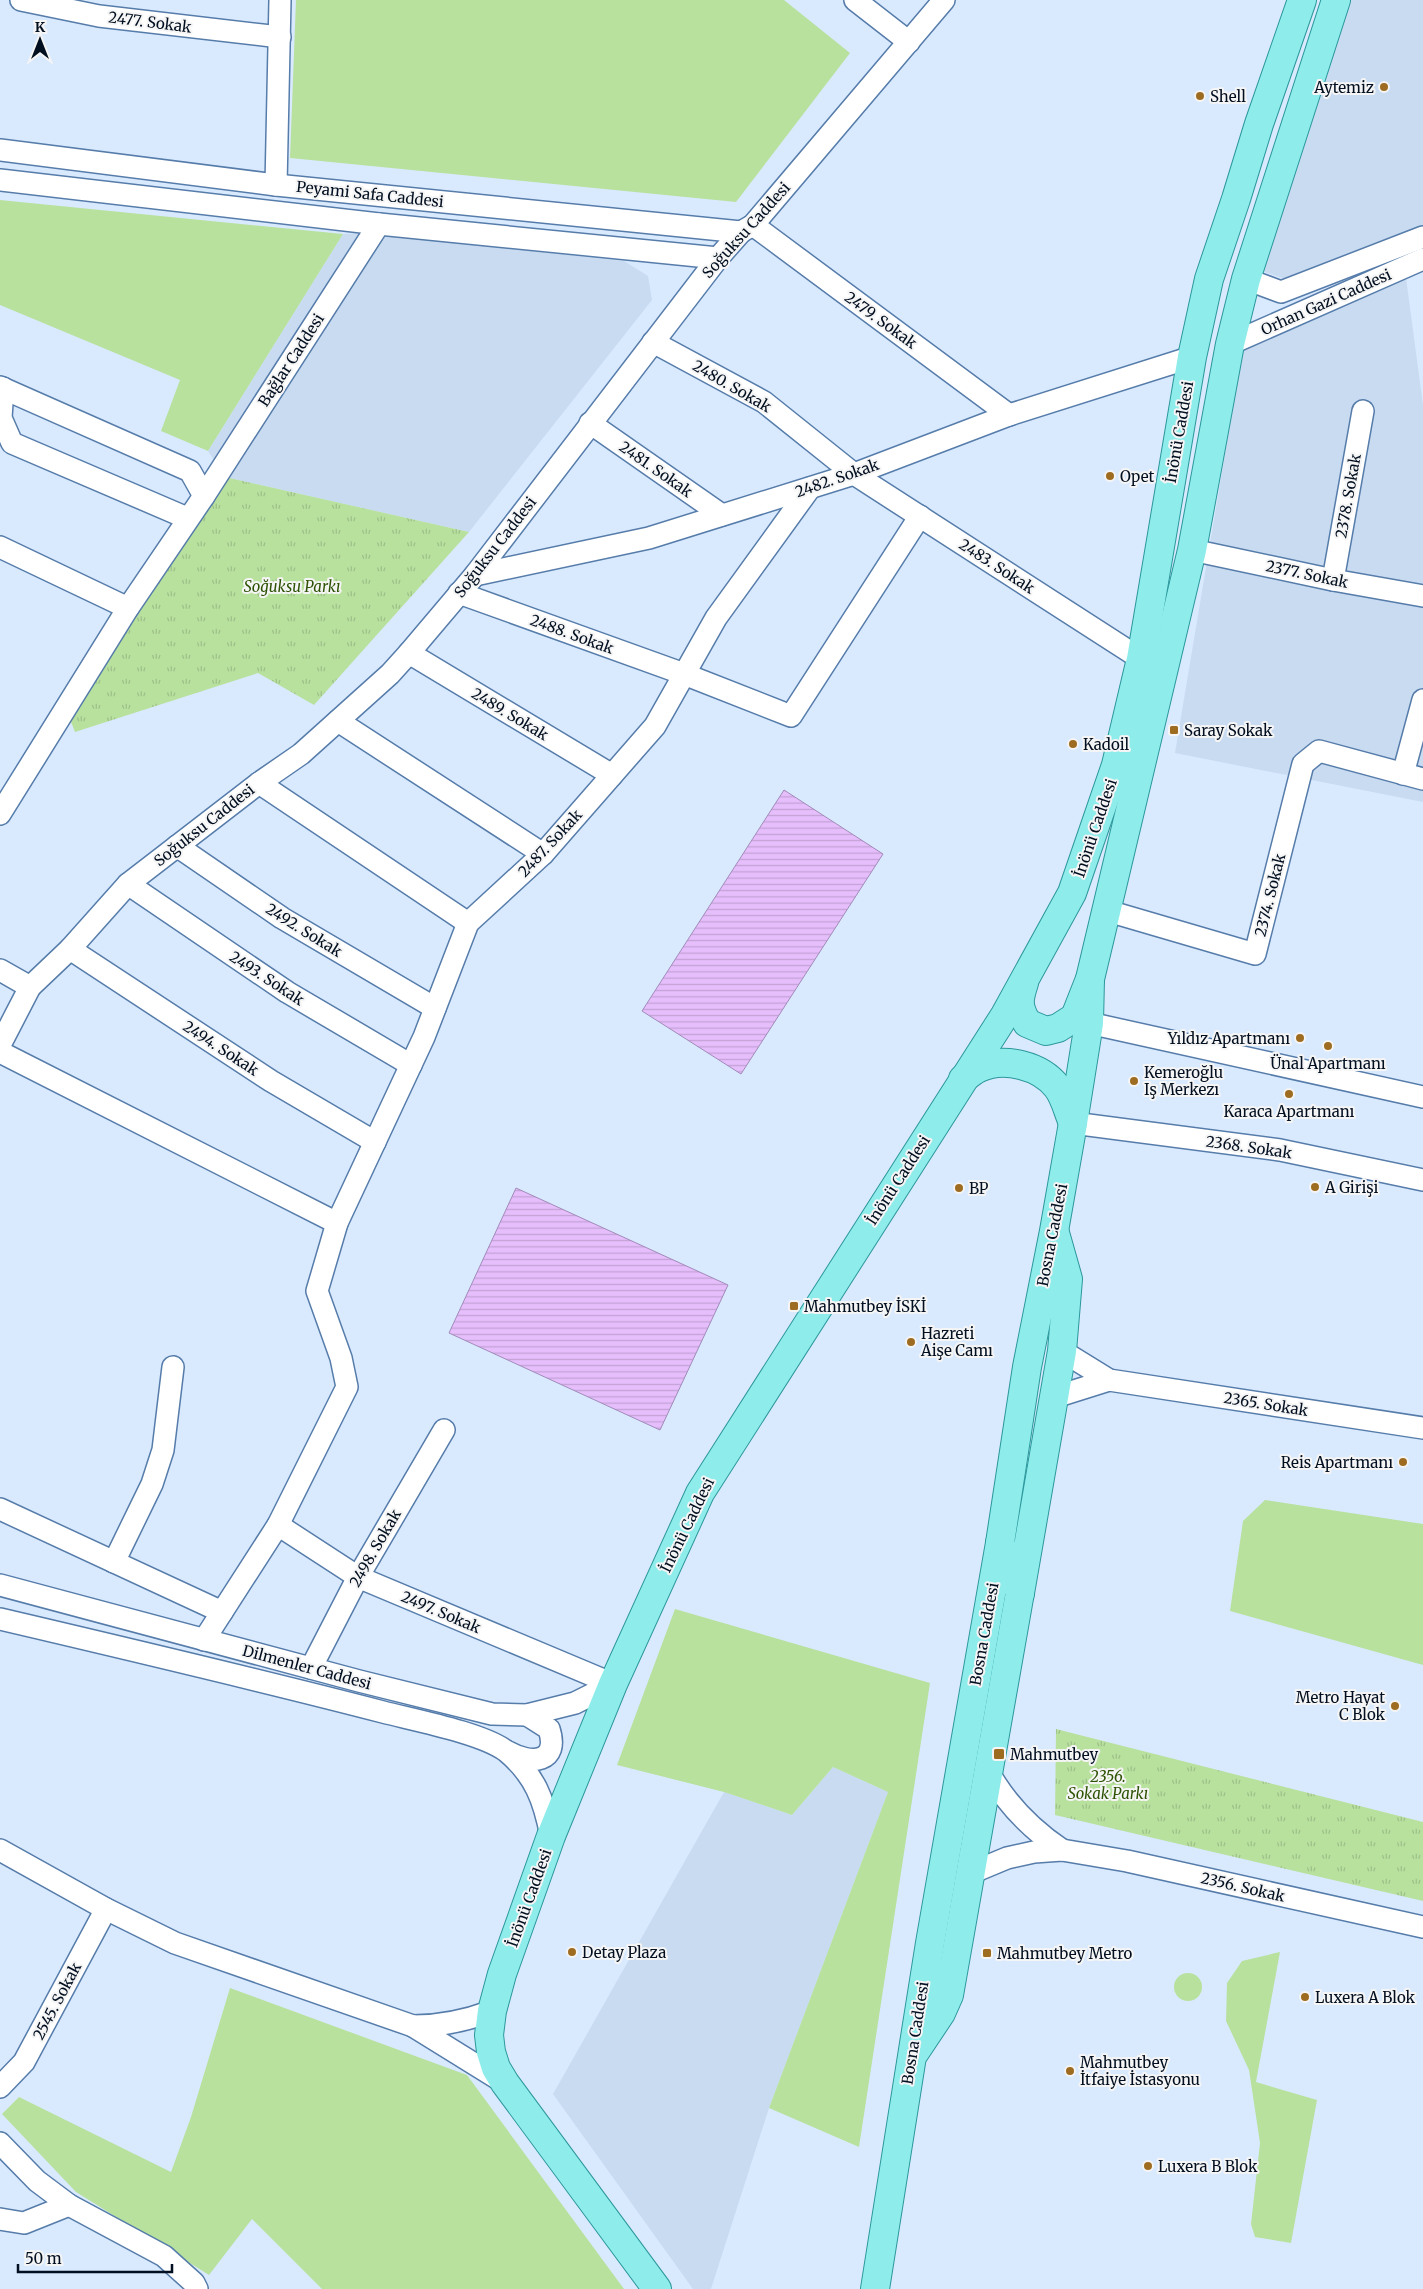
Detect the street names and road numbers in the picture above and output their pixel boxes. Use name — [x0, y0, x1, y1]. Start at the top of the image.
street label: 2477. Sokak — [107, 7, 193, 37]
street label: Peyami Safa Caddesi — [295, 177, 445, 211]
street label: Soğuksu Caddesi — [698, 178, 794, 282]
street label: Orhan Gazi Caddesi — [1258, 265, 1394, 339]
street label: 2479. Sokak — [841, 287, 921, 353]
street label: Bağlar Caddesi — [254, 310, 328, 410]
street label: 2480. Sokak — [689, 356, 775, 416]
street label: İnönü Caddesi — [1161, 380, 1197, 484]
street label: 2481. Sokak — [616, 437, 697, 501]
street label: 2378. Sokak — [1331, 452, 1365, 540]
street label: 2482. Sokak — [793, 455, 882, 501]
street label: Soğuksu Caddesi — [450, 493, 540, 601]
street label: 2483. Sokak — [956, 535, 1039, 598]
street label: 2377. Sokak — [1264, 556, 1350, 592]
street label: 2488. Sokak — [528, 610, 617, 658]
street label: 2489. Sokak — [468, 684, 552, 745]
street label: İnönü Caddesi — [1069, 776, 1121, 880]
street label: Soğuksu Caddesi — [150, 780, 258, 870]
street label: 2487. Sokak — [514, 805, 586, 881]
street label: 2374. Sokak — [1251, 851, 1290, 938]
street label: 2492. Sokak — [262, 899, 346, 961]
street label: 2493. Sokak — [226, 947, 308, 1009]
street label: 2494. Sokak — [180, 1016, 263, 1080]
street label: İnönü Caddesi — [862, 1132, 934, 1228]
street label: 2368. Sokak — [1205, 1132, 1294, 1163]
street label: Bosna Caddesi — [1033, 1182, 1071, 1288]
street label: 2365. Sokak — [1222, 1388, 1310, 1420]
street label: İnönü Caddesi — [656, 1474, 718, 1575]
street label: 2498. Sokak — [345, 1505, 405, 1590]
street label: Bosna Caddesi — [966, 1581, 1002, 1687]
street label: 2497. Sokak — [398, 1587, 484, 1637]
street label: Dilmenler Caddesi — [241, 1641, 374, 1693]
street label: İnönü Caddesi — [502, 1846, 556, 1950]
street label: 2356. Sokak — [1199, 1868, 1287, 1906]
street label: 2545. Sokak — [29, 1959, 86, 2043]
street label: Bosna Caddesi — [897, 1980, 933, 2086]

